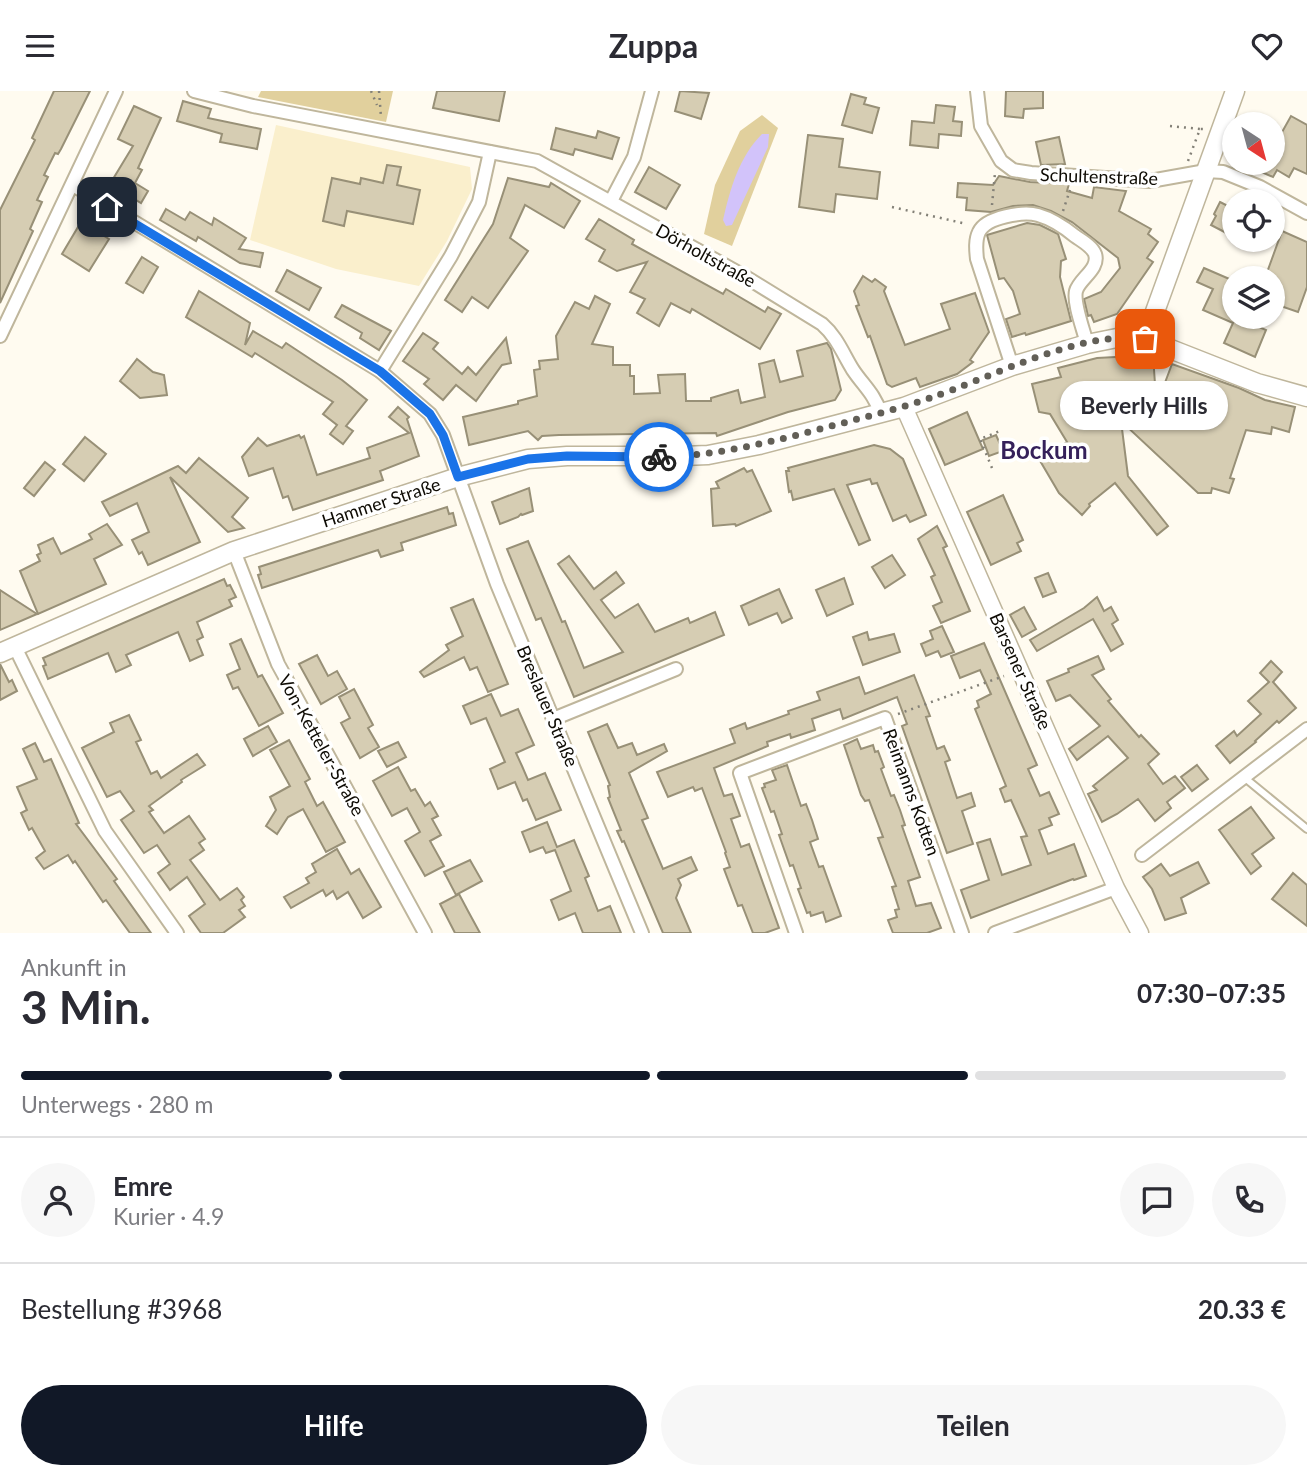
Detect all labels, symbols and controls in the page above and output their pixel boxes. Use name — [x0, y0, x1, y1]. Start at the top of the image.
text: Zuppa — [609, 26, 698, 65]
icon: menu — [21, 27, 59, 65]
icon: heart — [1248, 27, 1286, 65]
north arrow — [1222, 112, 1284, 175]
map controls — [1222, 112, 1285, 329]
street label: Schultenstraße — [1040, 163, 1158, 189]
pin — [77, 177, 137, 237]
icon: home — [88, 188, 126, 226]
button: locate — [1222, 189, 1285, 252]
street label: Dörholtstraße — [652, 219, 760, 291]
button: layers — [1222, 266, 1285, 329]
pin — [1115, 309, 1175, 369]
icon: bag — [1126, 320, 1164, 358]
callout: Beverly Hills — [1061, 381, 1229, 430]
text: Beverly Hills — [1080, 391, 1208, 419]
courier — [624, 422, 694, 492]
district label: Bockum — [1000, 435, 1088, 464]
icon: bike — [640, 438, 678, 476]
street label: Hammer Straße — [319, 472, 443, 532]
street label: Barsener Straße — [985, 609, 1057, 733]
street label: Breslauer Straße — [513, 642, 583, 770]
street label: Von-Ketteler-Straße — [274, 671, 370, 819]
street label: Reimanns Kotten — [879, 725, 945, 859]
text: Ankunft in — [21, 953, 127, 981]
text: 07:30–07:35 — [1137, 977, 1286, 1009]
text: 3 Min. — [21, 979, 151, 1034]
text: Unterwegs · 280 m — [21, 1090, 214, 1118]
button: person — [21, 1163, 95, 1237]
button: chat — [1120, 1163, 1194, 1237]
button: phone — [1212, 1163, 1286, 1237]
text: Emre — [113, 1170, 173, 1202]
text: Kurier · 4.9 — [113, 1202, 224, 1230]
text: Bestellung #3968 — [21, 1293, 222, 1325]
text: 20.33 € — [1198, 1293, 1286, 1325]
button: Hilfe — [21, 1385, 647, 1465]
button: Teilen — [661, 1385, 1286, 1465]

